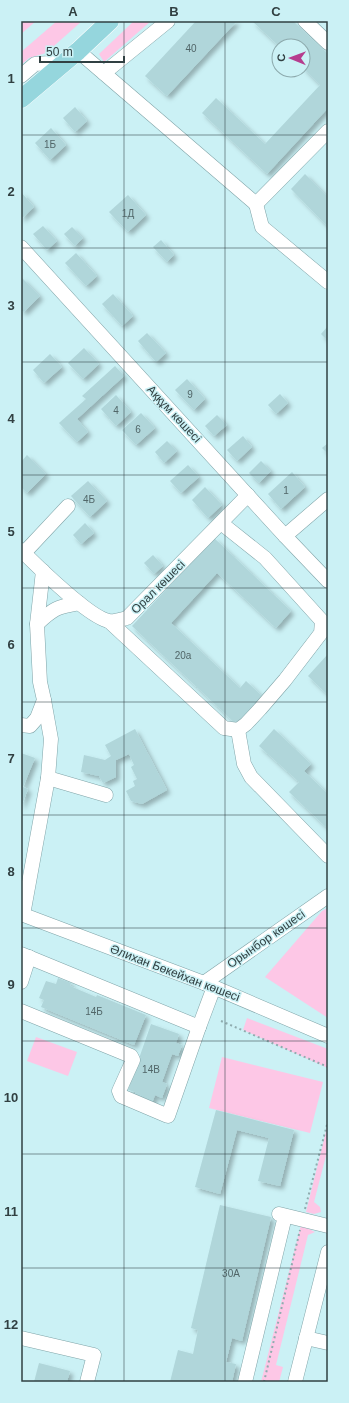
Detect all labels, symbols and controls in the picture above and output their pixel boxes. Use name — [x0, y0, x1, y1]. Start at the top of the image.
text: A — [68, 4, 78, 19]
text: B — [169, 4, 179, 19]
text: C — [271, 4, 281, 19]
scale bar — [40, 38, 124, 64]
north arrow — [271, 38, 311, 78]
house number: 40 — [185, 43, 197, 54]
text: 50 m — [46, 45, 73, 59]
text: С — [275, 54, 287, 62]
text: 1 — [7, 71, 15, 86]
house number: 1Б — [44, 139, 56, 150]
text: 2 — [7, 184, 15, 199]
house number: 1Д — [122, 208, 134, 219]
text: 3 — [7, 298, 15, 313]
street label: Аққұм көшесі — [144, 383, 204, 445]
house number: 9 — [187, 389, 193, 400]
house number: 4 — [113, 405, 119, 416]
text: 4 — [7, 411, 15, 426]
house number: 6 — [135, 424, 141, 435]
house number: 1 — [283, 485, 289, 496]
house number: 4Б — [83, 494, 95, 505]
text: 5 — [7, 524, 15, 539]
street label: Орал көшесі — [128, 557, 188, 617]
text: 6 — [7, 637, 15, 652]
house number: 20а — [175, 650, 192, 661]
text: 7 — [7, 751, 15, 766]
text: 8 — [7, 864, 15, 879]
street label: Орынбор көшесі — [224, 907, 308, 971]
street label: Әлихан Бөкейхан көшесі — [108, 942, 242, 1004]
text: 9 — [7, 977, 15, 992]
house number: 14Б — [85, 1006, 103, 1017]
house number: 14В — [142, 1064, 160, 1075]
text: 10 — [4, 1090, 18, 1105]
text: 11 — [4, 1204, 18, 1219]
house number: 30А — [222, 1268, 240, 1279]
text: 12 — [4, 1317, 18, 1332]

